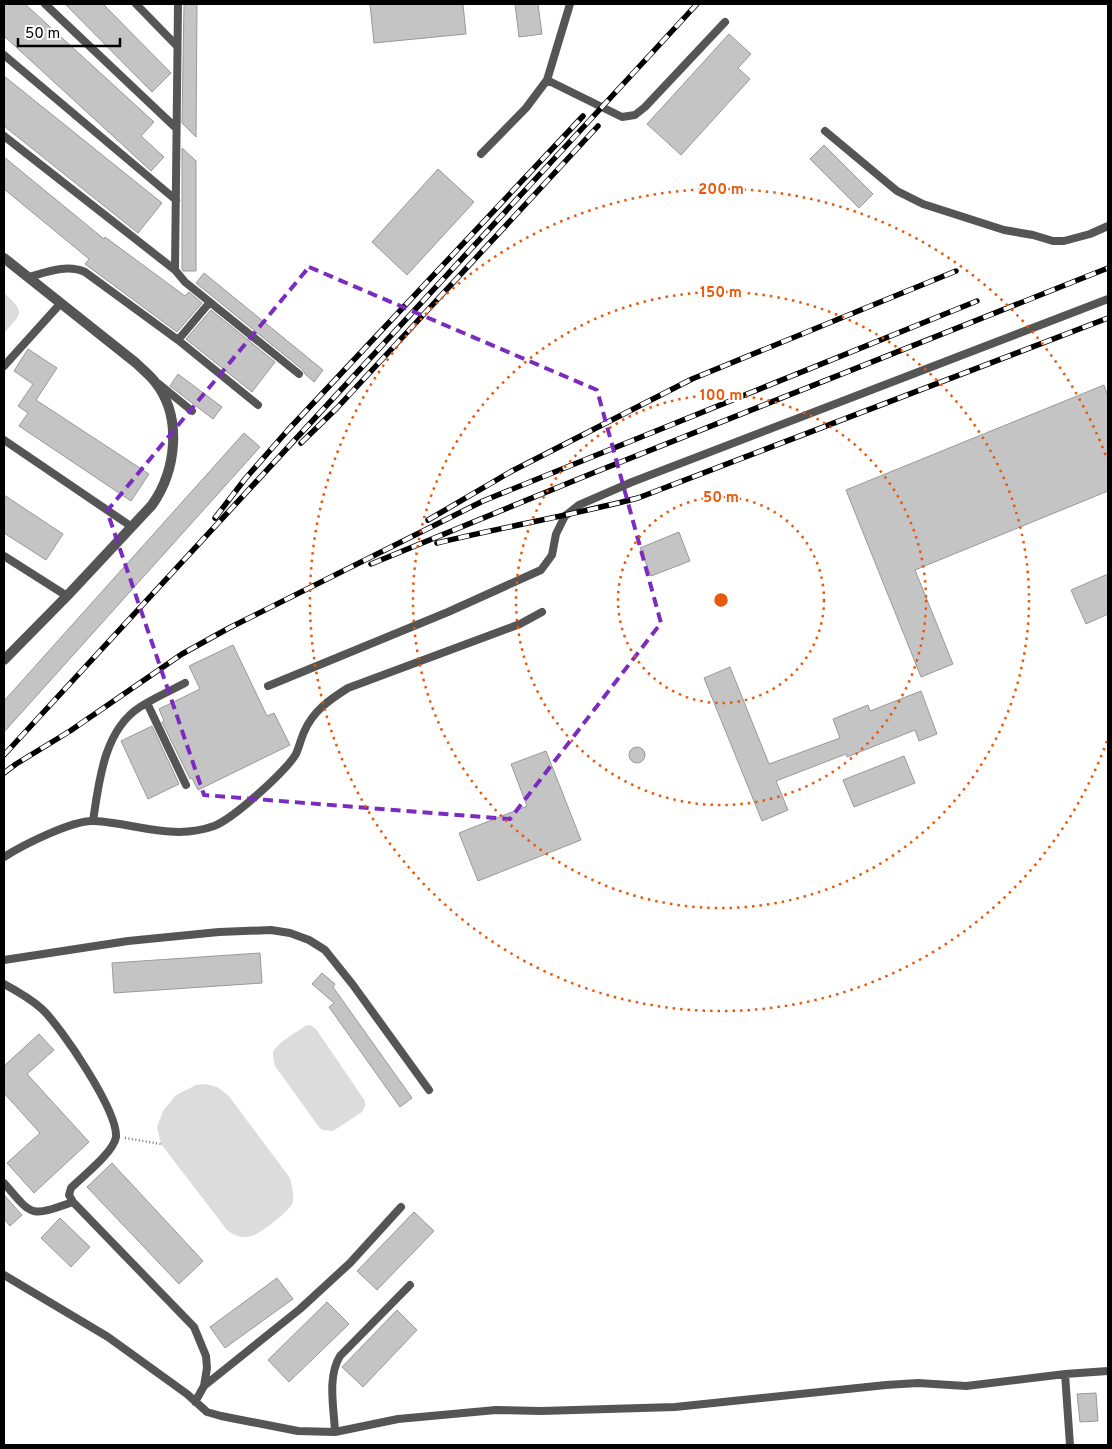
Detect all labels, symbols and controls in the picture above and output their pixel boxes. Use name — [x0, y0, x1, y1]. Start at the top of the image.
scale bar — [18, 15, 120, 47]
text: 50 m — [25, 25, 60, 44]
text: 200 m — [698, 181, 744, 200]
text: 150 m — [700, 284, 742, 303]
text: 100 m — [700, 387, 742, 406]
text: 50 m — [703, 489, 739, 508]
centre of rings — [712, 591, 730, 609]

